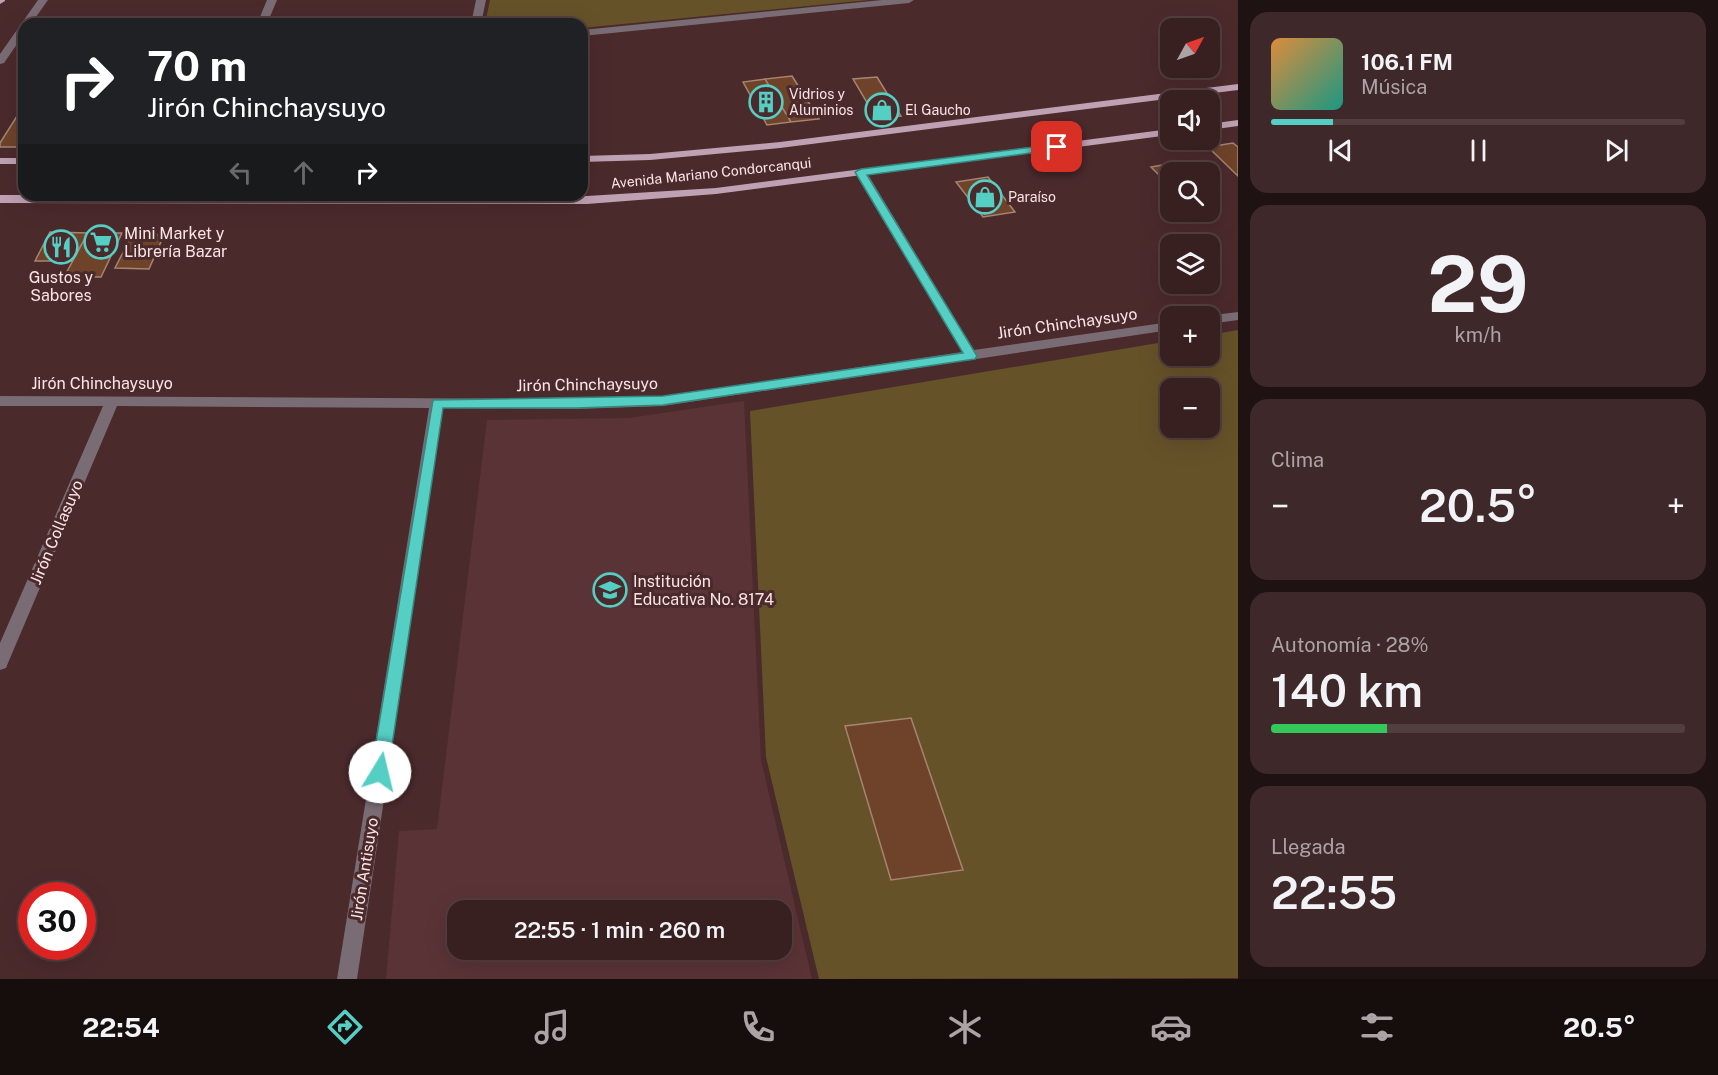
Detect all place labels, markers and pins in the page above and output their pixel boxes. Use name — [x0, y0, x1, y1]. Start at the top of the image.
building icon: Vidrios y Aluminios — [748, 84, 784, 120]
place label: Vidrios y Aluminios — [789, 86, 853, 118]
shop icon: El Gaucho — [864, 92, 900, 128]
place label: El Gaucho — [905, 102, 971, 118]
pin — [1031, 121, 1082, 172]
shop icon: Paraíso — [967, 179, 1003, 215]
place label: Paraíso — [1008, 189, 1056, 205]
supermarket icon: Mini Market y Librería Bazar — [83, 224, 119, 260]
place label: Mini Market y Librería Bazar — [124, 224, 227, 261]
restaurant icon: Gustos y Sabores — [43, 229, 79, 265]
place label: Gustos y Sabores — [29, 268, 94, 305]
school or university icon: Institución Educativa No. 8174 — [592, 572, 628, 608]
place label: Institución Educativa No. 8174 — [633, 572, 774, 609]

